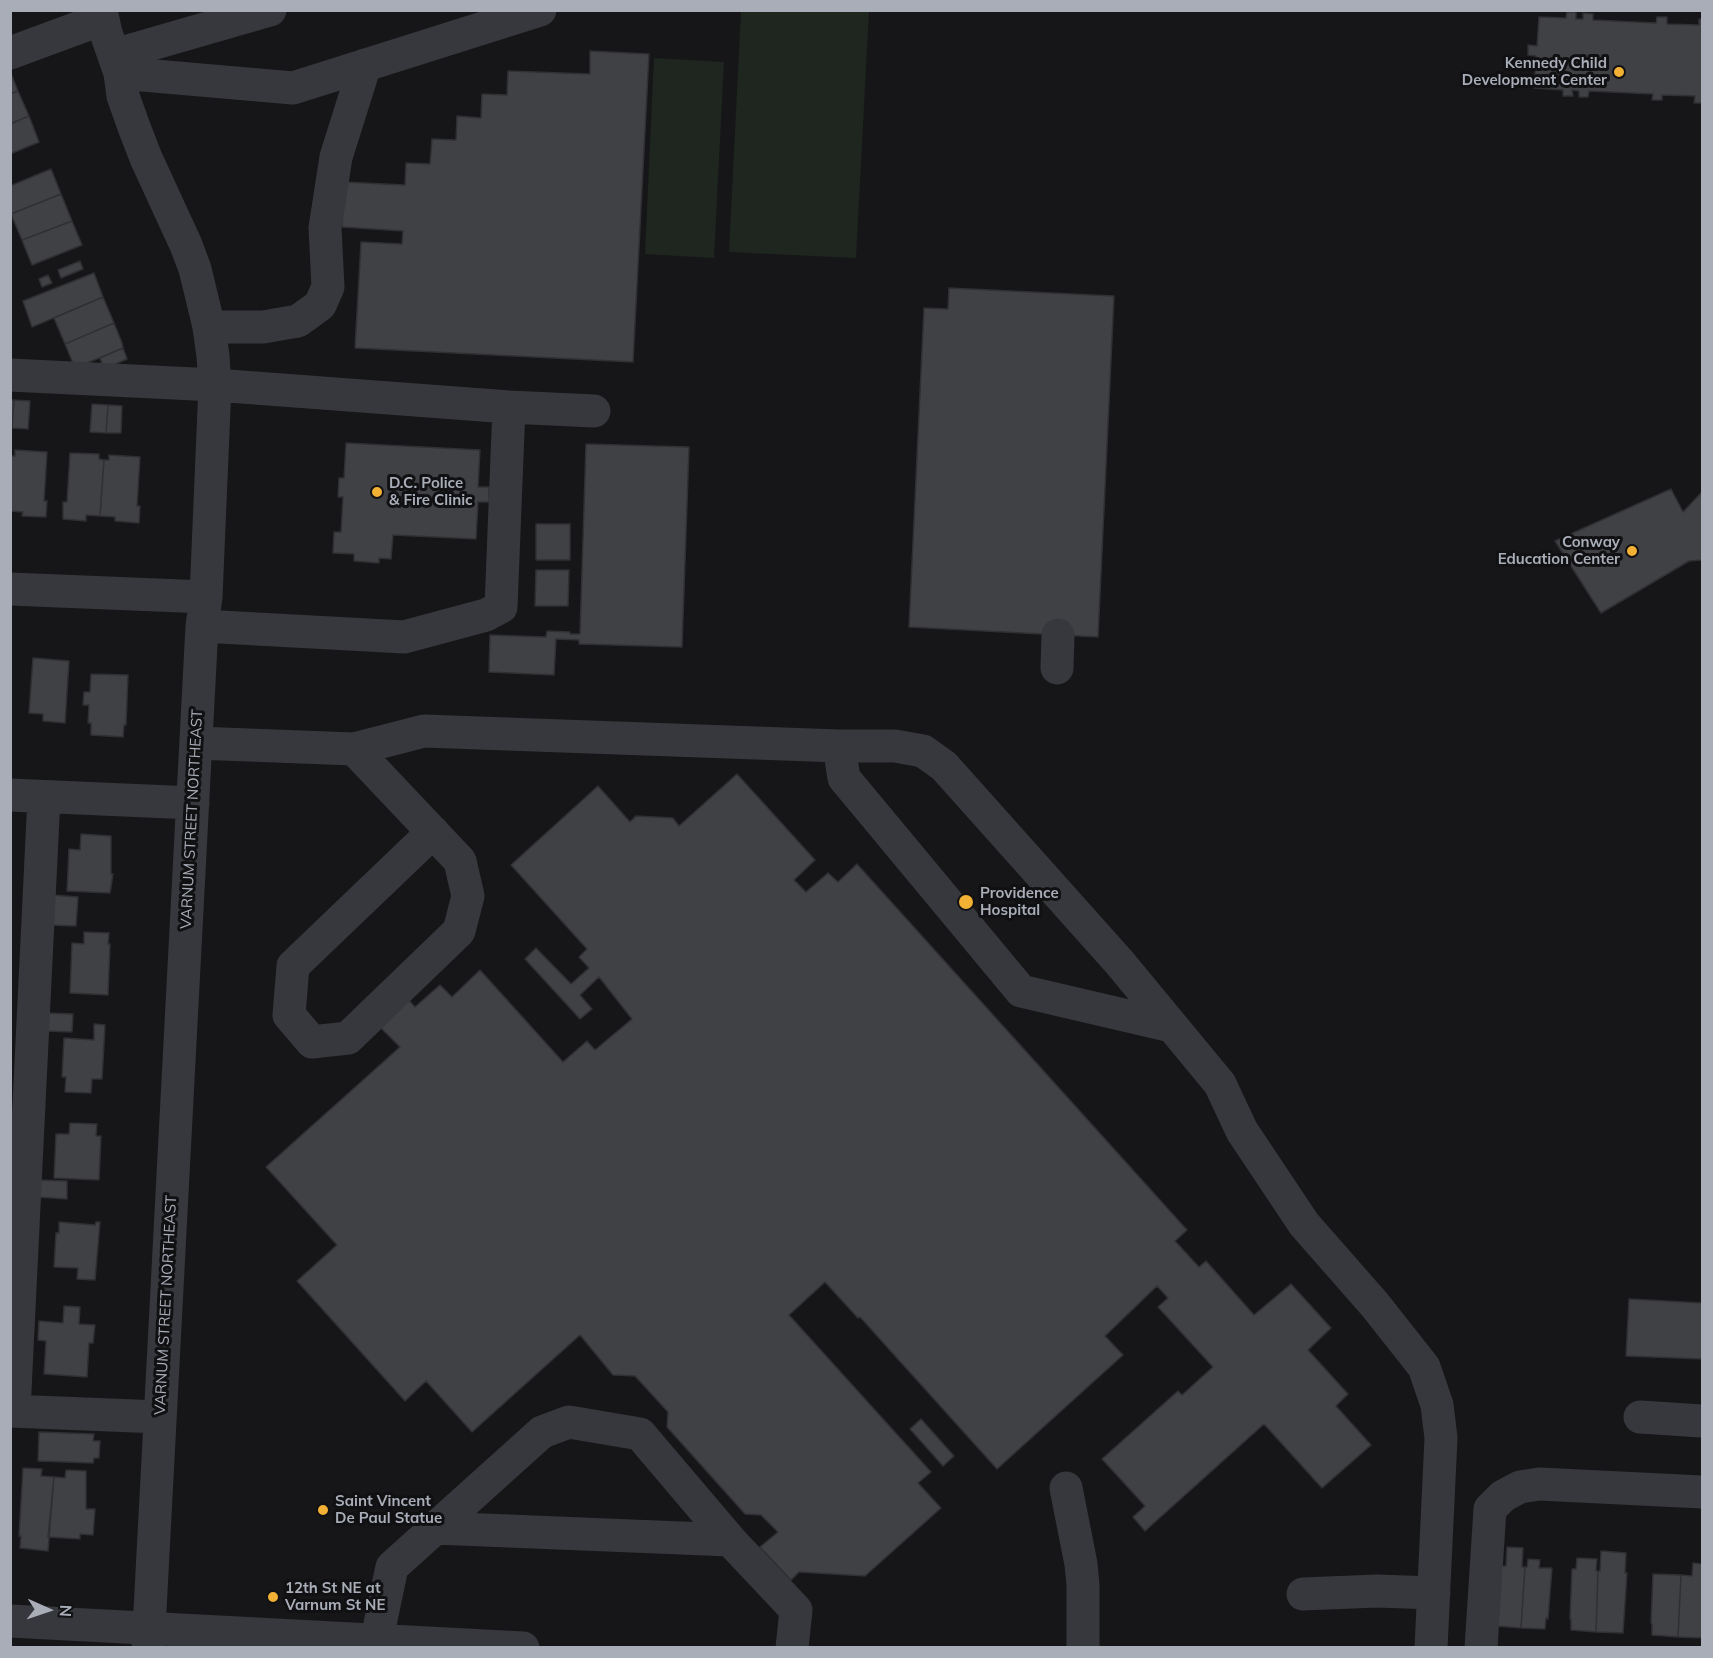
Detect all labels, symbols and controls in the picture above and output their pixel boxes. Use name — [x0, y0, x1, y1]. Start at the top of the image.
place label: Kennedy Child Development Center — [1462, 54, 1607, 89]
marker: Kennedy Child Development Center — [1612, 65, 1626, 79]
place label: D.C. Police & Fire Clinic — [389, 474, 473, 509]
marker: D.C. Police & Fire Clinic — [370, 485, 384, 499]
place label: Conway Education Center — [1498, 533, 1620, 568]
marker: Conway Education Center — [1625, 544, 1639, 558]
street label: VARNUM STREET NORTHEAST — [177, 709, 207, 929]
place label: Providence Hospital — [980, 884, 1059, 919]
marker: Providence Hospital — [957, 893, 975, 911]
street label: VARNUM STREET NORTHEAST — [151, 1195, 181, 1415]
place label: Saint Vincent De Paul Statue — [335, 1492, 442, 1527]
marker: Saint Vincent De Paul Statue — [316, 1503, 330, 1517]
place label: 12th St NE at Varnum St NE — [285, 1579, 385, 1614]
north arrow — [18, 1580, 78, 1640]
marker: 12th St NE at Varnum St NE — [266, 1590, 280, 1604]
text: N — [56, 1604, 76, 1618]

